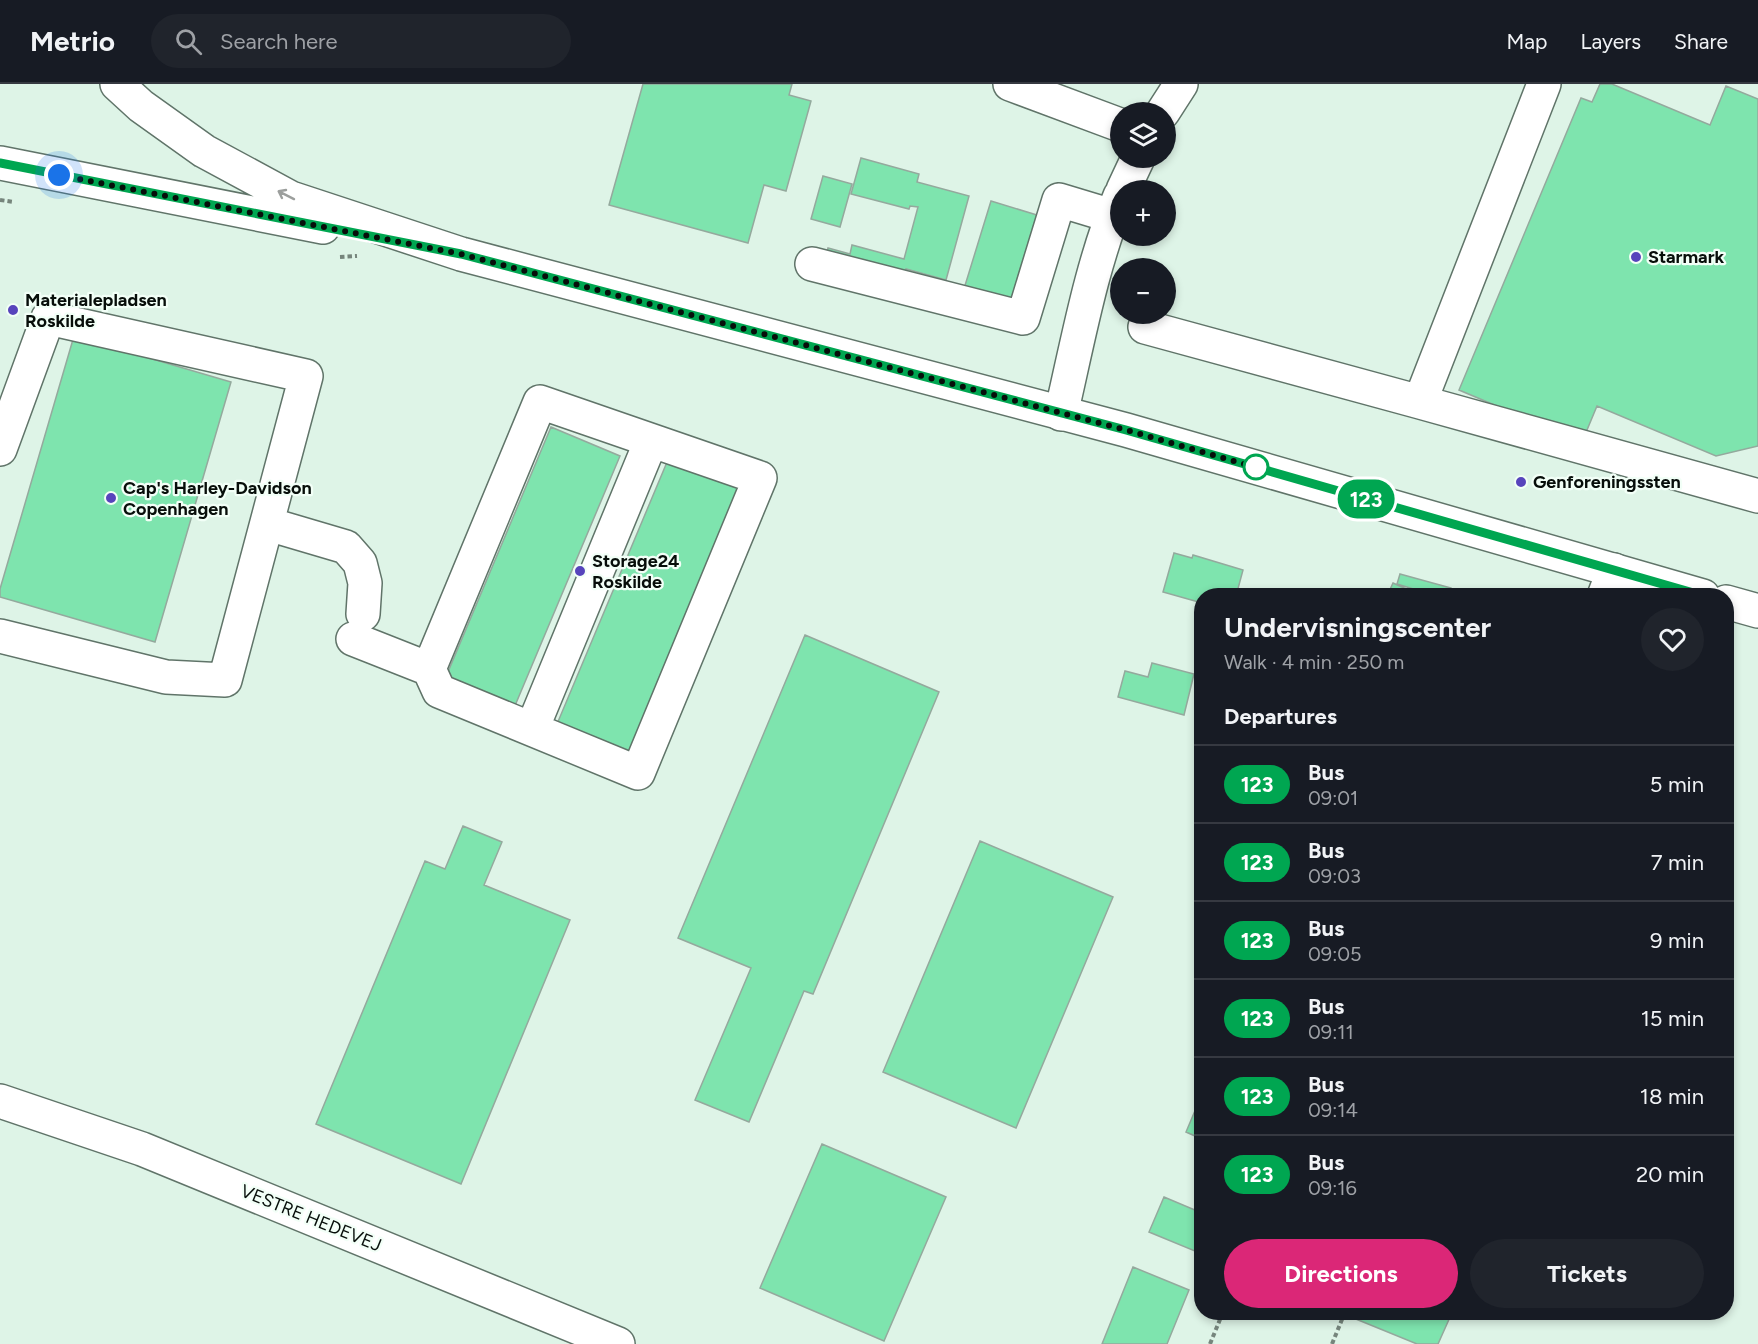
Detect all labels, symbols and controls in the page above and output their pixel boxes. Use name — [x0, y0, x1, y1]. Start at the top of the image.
search box — [151, 14, 571, 68]
text: Metrio — [30, 24, 115, 58]
icon: search — [172, 25, 205, 58]
text: Search here — [220, 28, 338, 55]
text: Map — [1507, 29, 1547, 54]
text: Layers — [1580, 29, 1641, 54]
text: Share — [1674, 29, 1728, 54]
map controls — [1110, 102, 1176, 324]
button: layers — [1110, 102, 1176, 168]
your location — [44, 160, 74, 190]
button: + — [1110, 180, 1176, 246]
one-way arrow — [278, 189, 295, 201]
place label: Starmark — [1648, 246, 1725, 268]
marker: Starmark — [1629, 250, 1643, 264]
button: − — [1110, 258, 1176, 324]
place label: Materialepladsen Roskilde — [25, 289, 167, 332]
marker: Materialepladsen Roskilde — [6, 303, 20, 317]
unlabelled marker — [1243, 454, 1269, 480]
place label: Genforeningssten — [1533, 471, 1681, 493]
marker: Genforeningssten — [1514, 475, 1528, 489]
place label: Cap's Harley-Davidson Copenhagen — [123, 477, 312, 520]
line badge: 123 — [1332, 480, 1400, 518]
text: 123 — [1350, 487, 1382, 512]
marker: Cap's Harley-Davidson Copenhagen — [104, 491, 118, 505]
place label: Storage24 Roskilde — [592, 550, 679, 593]
marker: Storage24 Roskilde — [573, 564, 587, 578]
button: heart — [1641, 608, 1704, 671]
text: Undervisningscenter — [1224, 610, 1491, 644]
text: Walk · 4 min · 250 m — [1224, 650, 1404, 674]
text: Departures — [1224, 703, 1337, 730]
text: Bus — [1308, 759, 1344, 786]
text: 5 min — [1650, 771, 1704, 798]
text: 123 — [1241, 772, 1273, 797]
text: 09:01 — [1308, 786, 1358, 810]
text: Bus — [1308, 837, 1344, 864]
text: 7 min — [1651, 849, 1704, 876]
text: 123 — [1241, 850, 1273, 875]
text: 09:03 — [1308, 864, 1361, 888]
text: Bus — [1308, 915, 1344, 942]
text: 9 min — [1650, 927, 1704, 954]
text: 123 — [1241, 928, 1273, 953]
text: 09:05 — [1308, 942, 1362, 966]
text: Bus — [1308, 993, 1344, 1020]
text: 15 min — [1641, 1005, 1704, 1032]
text: 123 — [1241, 1006, 1273, 1031]
text: 09:11 — [1308, 1020, 1354, 1044]
text: Bus — [1308, 1071, 1344, 1098]
text: 18 min — [1640, 1083, 1704, 1110]
text: 123 — [1241, 1084, 1273, 1109]
text: 09:14 — [1308, 1098, 1358, 1122]
text: Bus — [1308, 1149, 1344, 1176]
text: 20 min — [1636, 1161, 1704, 1188]
text: 123 — [1241, 1162, 1273, 1187]
text: 09:16 — [1308, 1176, 1357, 1200]
street label: VESTRE HEDEVEJ — [237, 1180, 385, 1256]
button: Directions — [1224, 1239, 1458, 1308]
button: Tickets — [1470, 1239, 1704, 1308]

